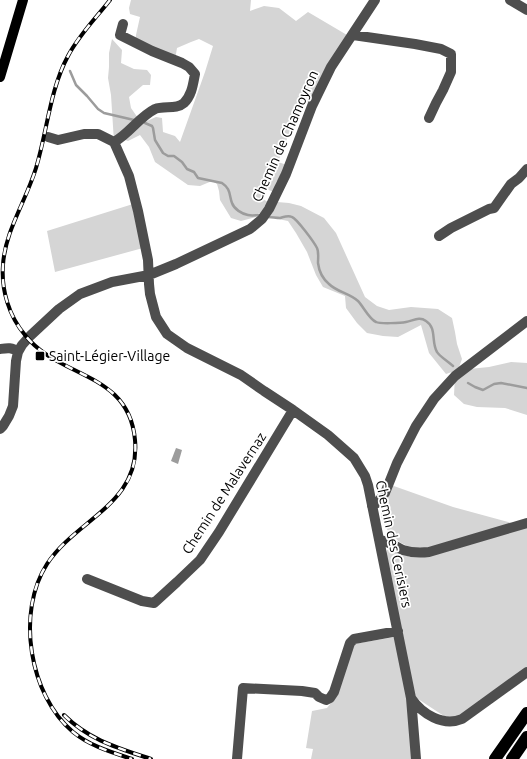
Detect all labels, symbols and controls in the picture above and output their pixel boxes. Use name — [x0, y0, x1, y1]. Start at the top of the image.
street label: Chemin de Chamoyron — [249, 68, 321, 204]
place label: Saint-Légier-Village — [49, 348, 170, 364]
marker: Saint-Légier-Village — [34, 350, 46, 362]
street label: Chemin de Malavernaz — [179, 429, 269, 557]
street label: Chemin des Cerisiers — [373, 479, 415, 609]

